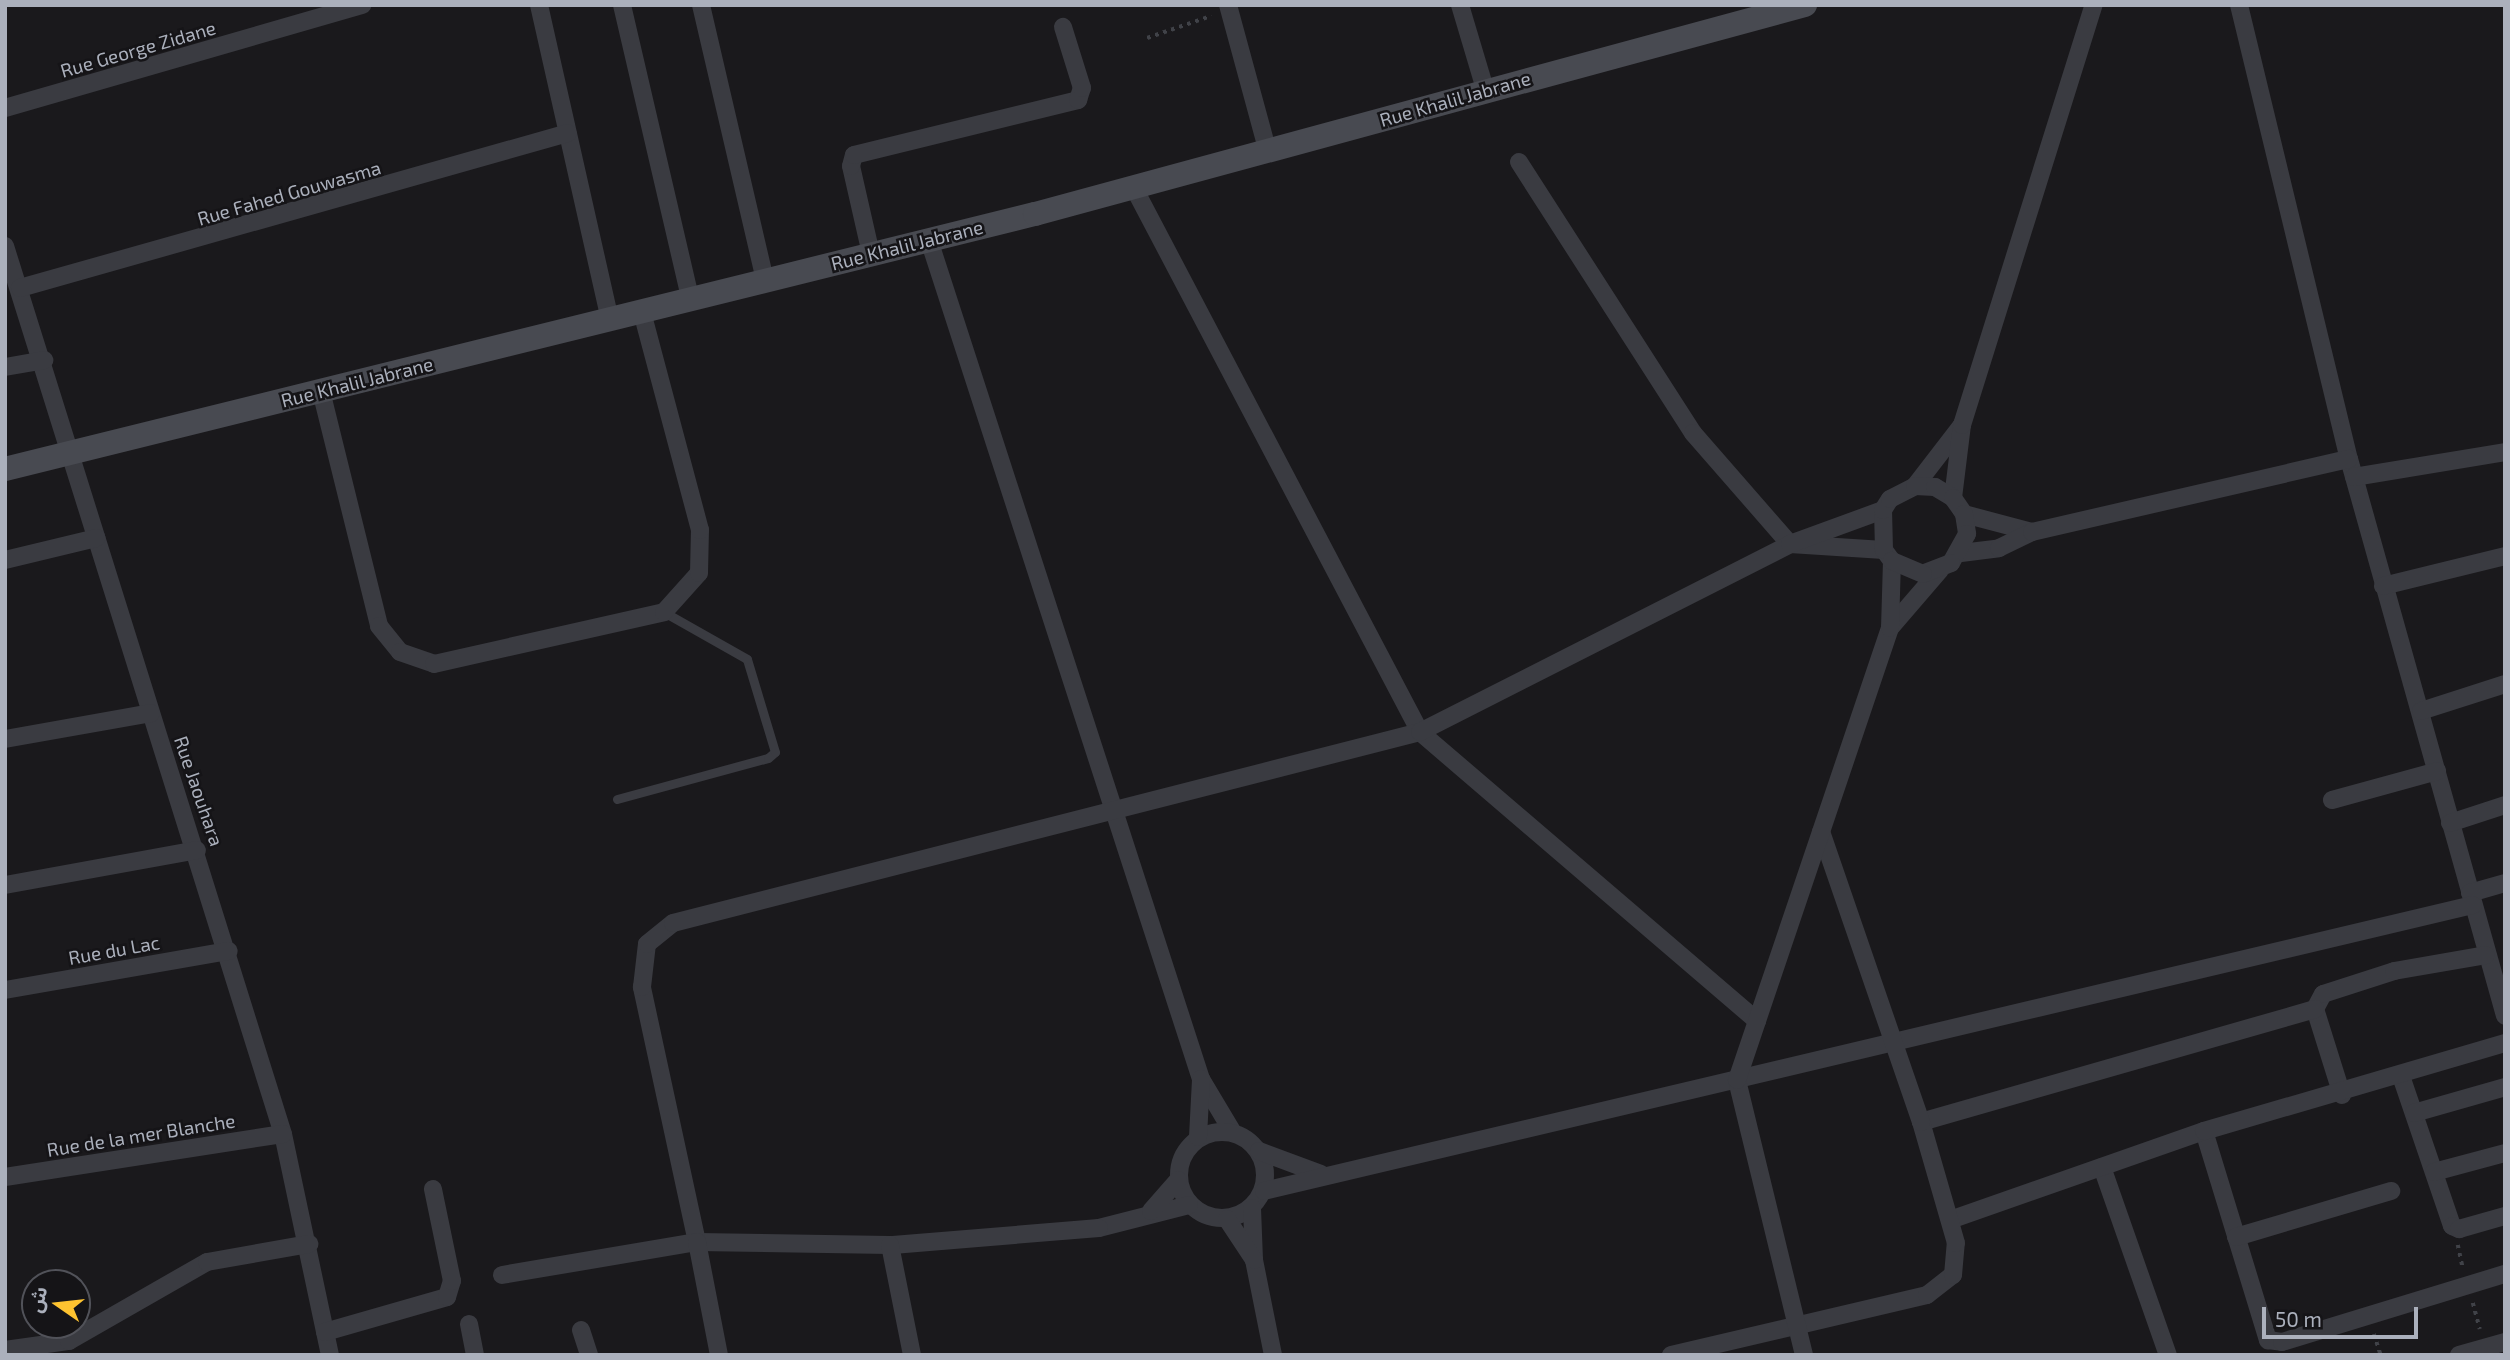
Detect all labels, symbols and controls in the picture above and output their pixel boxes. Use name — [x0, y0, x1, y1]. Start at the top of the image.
street label: Rue George Zidane — [58, 16, 218, 82]
street label: Rue Khalil Jabrane — [1376, 66, 1534, 132]
street label: Rue Fahed Gouwasma — [195, 156, 383, 230]
street label: Rue Khalil Jabrane — [828, 215, 986, 275]
street label: Rue Khalil Jabrane — [278, 352, 436, 412]
street label: Rue Jaouhara — [169, 733, 229, 849]
street label: Rue du Lac — [66, 931, 162, 969]
street label: Rue de la mer Blanche — [45, 1109, 237, 1161]
north arrow — [21, 1269, 91, 1339]
text: ش — [23, 1284, 51, 1315]
scale bar — [2265, 1294, 2421, 1338]
text: 50 m — [2275, 1306, 2322, 1331]

